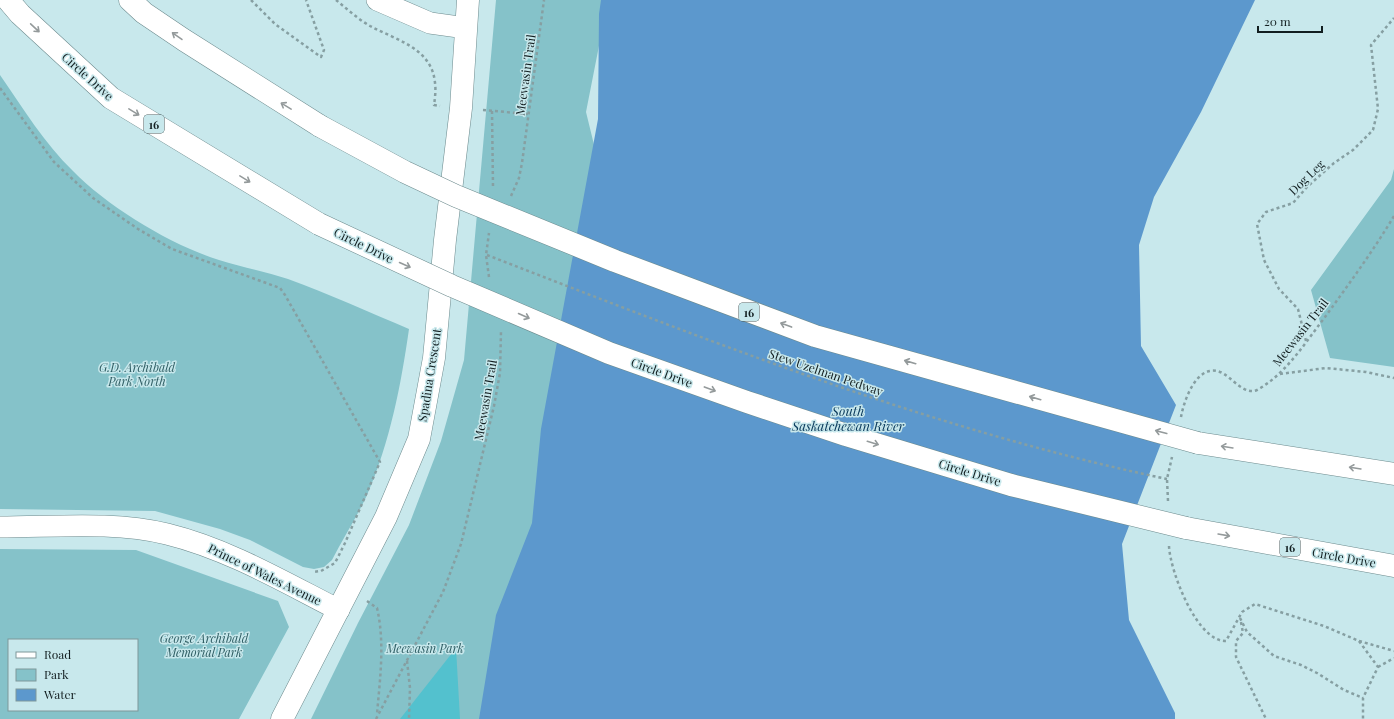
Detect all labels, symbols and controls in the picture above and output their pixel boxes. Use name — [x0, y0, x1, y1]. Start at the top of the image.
scale bar — [1258, 8, 1322, 34]
text: 20 m — [1264, 13, 1291, 29]
one-way arrow — [30, 24, 40, 33]
one-way arrow — [172, 32, 183, 40]
street label: Meewasin Trail — [511, 33, 539, 117]
street label: Circle Drive — [59, 48, 117, 104]
one-way arrow — [281, 102, 292, 110]
one-way arrow — [128, 108, 139, 116]
road number: 16 — [144, 115, 164, 133]
street label: Dog Leg — [1285, 155, 1328, 198]
one-way arrow — [239, 176, 251, 184]
street label: Circle Drive — [332, 224, 396, 266]
one-way arrow — [398, 262, 410, 269]
street label: Meewasin Trail — [1268, 294, 1332, 369]
road number: 16 — [739, 303, 759, 321]
one-way arrow — [518, 313, 530, 320]
one-way arrow — [779, 321, 792, 328]
street label: Spadina Crescent — [414, 327, 444, 423]
street label: Stew Uzelman Pedway — [767, 345, 885, 399]
street label: Circle Drive — [629, 353, 695, 391]
street label: Meewasin Trail — [470, 358, 500, 442]
one-way arrow — [904, 358, 917, 365]
park label: G.D. Archibald Park North — [99, 359, 176, 389]
one-way arrow — [704, 386, 716, 394]
one-way arrow — [1029, 394, 1042, 401]
water label: South Saskatchewan River — [791, 402, 905, 434]
one-way arrow — [1154, 428, 1167, 436]
one-way arrow — [867, 440, 880, 447]
one-way arrow — [1221, 443, 1234, 451]
street label: Circle Drive — [937, 455, 1003, 489]
one-way arrow — [1349, 463, 1362, 471]
one-way arrow — [1217, 532, 1230, 540]
road number: 16 — [1280, 538, 1300, 556]
street label: Prince of Wales Avenue — [206, 540, 324, 608]
street label: Circle Drive — [1311, 544, 1377, 570]
park label: George Archibald Memorial Park — [160, 630, 249, 660]
legend — [8, 639, 138, 711]
park label: Meewasin Park — [385, 640, 464, 656]
text: Road — [44, 646, 71, 662]
text: Park — [44, 666, 69, 682]
text: Water — [43, 686, 77, 702]

